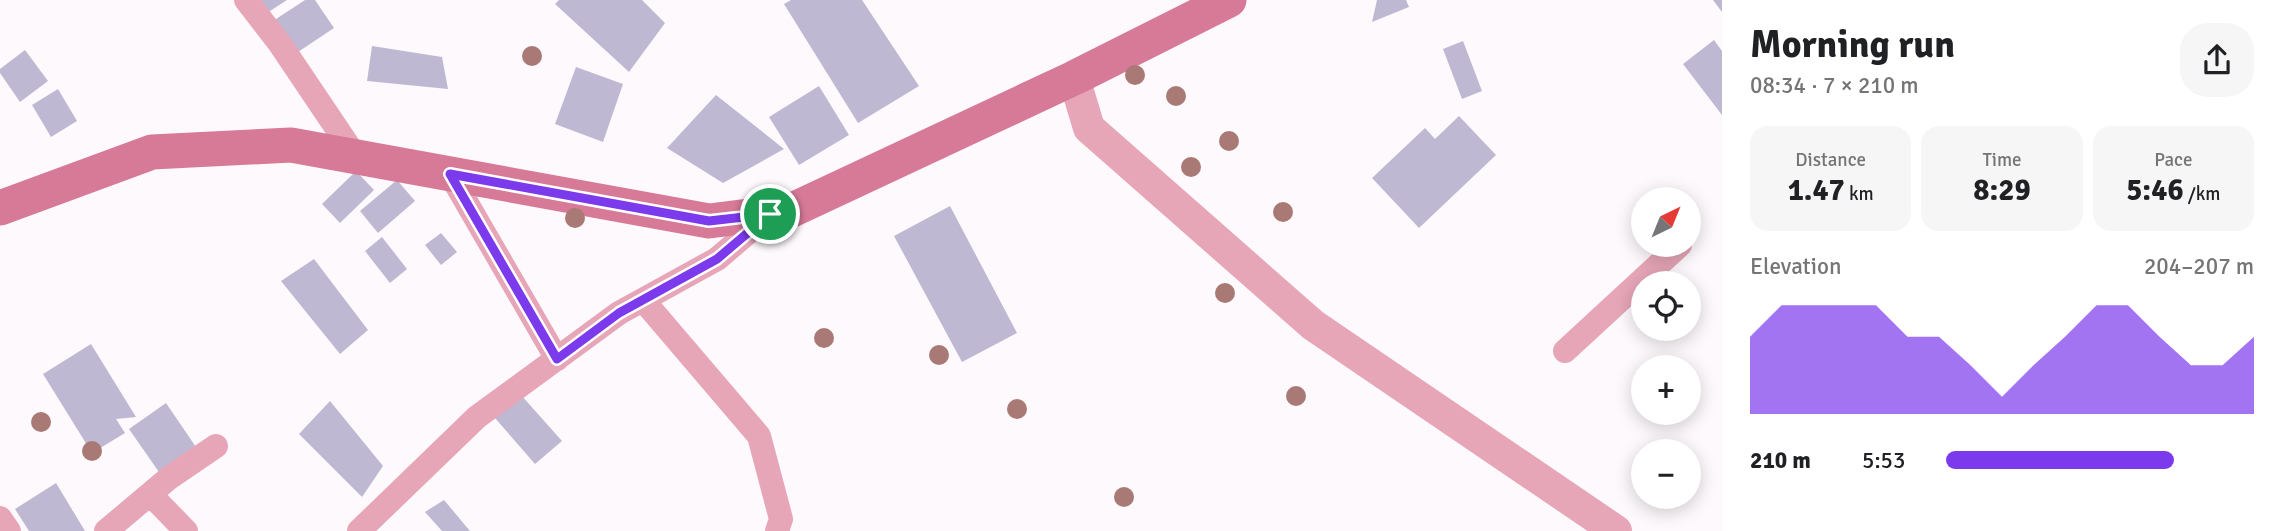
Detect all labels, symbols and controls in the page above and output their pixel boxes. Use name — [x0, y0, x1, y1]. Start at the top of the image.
text: Morning run — [1750, 21, 1955, 68]
button: share — [2180, 23, 2254, 97]
text: 08:34 · 7 × 210 m — [1750, 71, 1919, 100]
text: Distance — [1795, 148, 1866, 172]
text: Time — [1982, 148, 2022, 172]
text: Pace — [2154, 148, 2192, 172]
text: 1.47 — [1788, 172, 1845, 209]
text: 8:29 — [1973, 172, 2031, 209]
text: 5:46 — [2126, 172, 2184, 209]
text: km — [1845, 182, 1874, 206]
text: /km — [2184, 182, 2220, 206]
pin — [740, 184, 800, 244]
north arrow — [1631, 187, 1701, 257]
map controls — [1631, 187, 1701, 509]
icon: arrive — [751, 195, 789, 233]
text: Elevation — [1750, 252, 1842, 281]
text: 204–207 m — [2144, 252, 2254, 281]
button: locate — [1631, 271, 1701, 341]
button: + — [1631, 355, 1701, 425]
button: − — [1631, 439, 1701, 509]
text: 210 m — [1750, 446, 1811, 475]
text: 5:53 — [1862, 446, 1905, 475]

